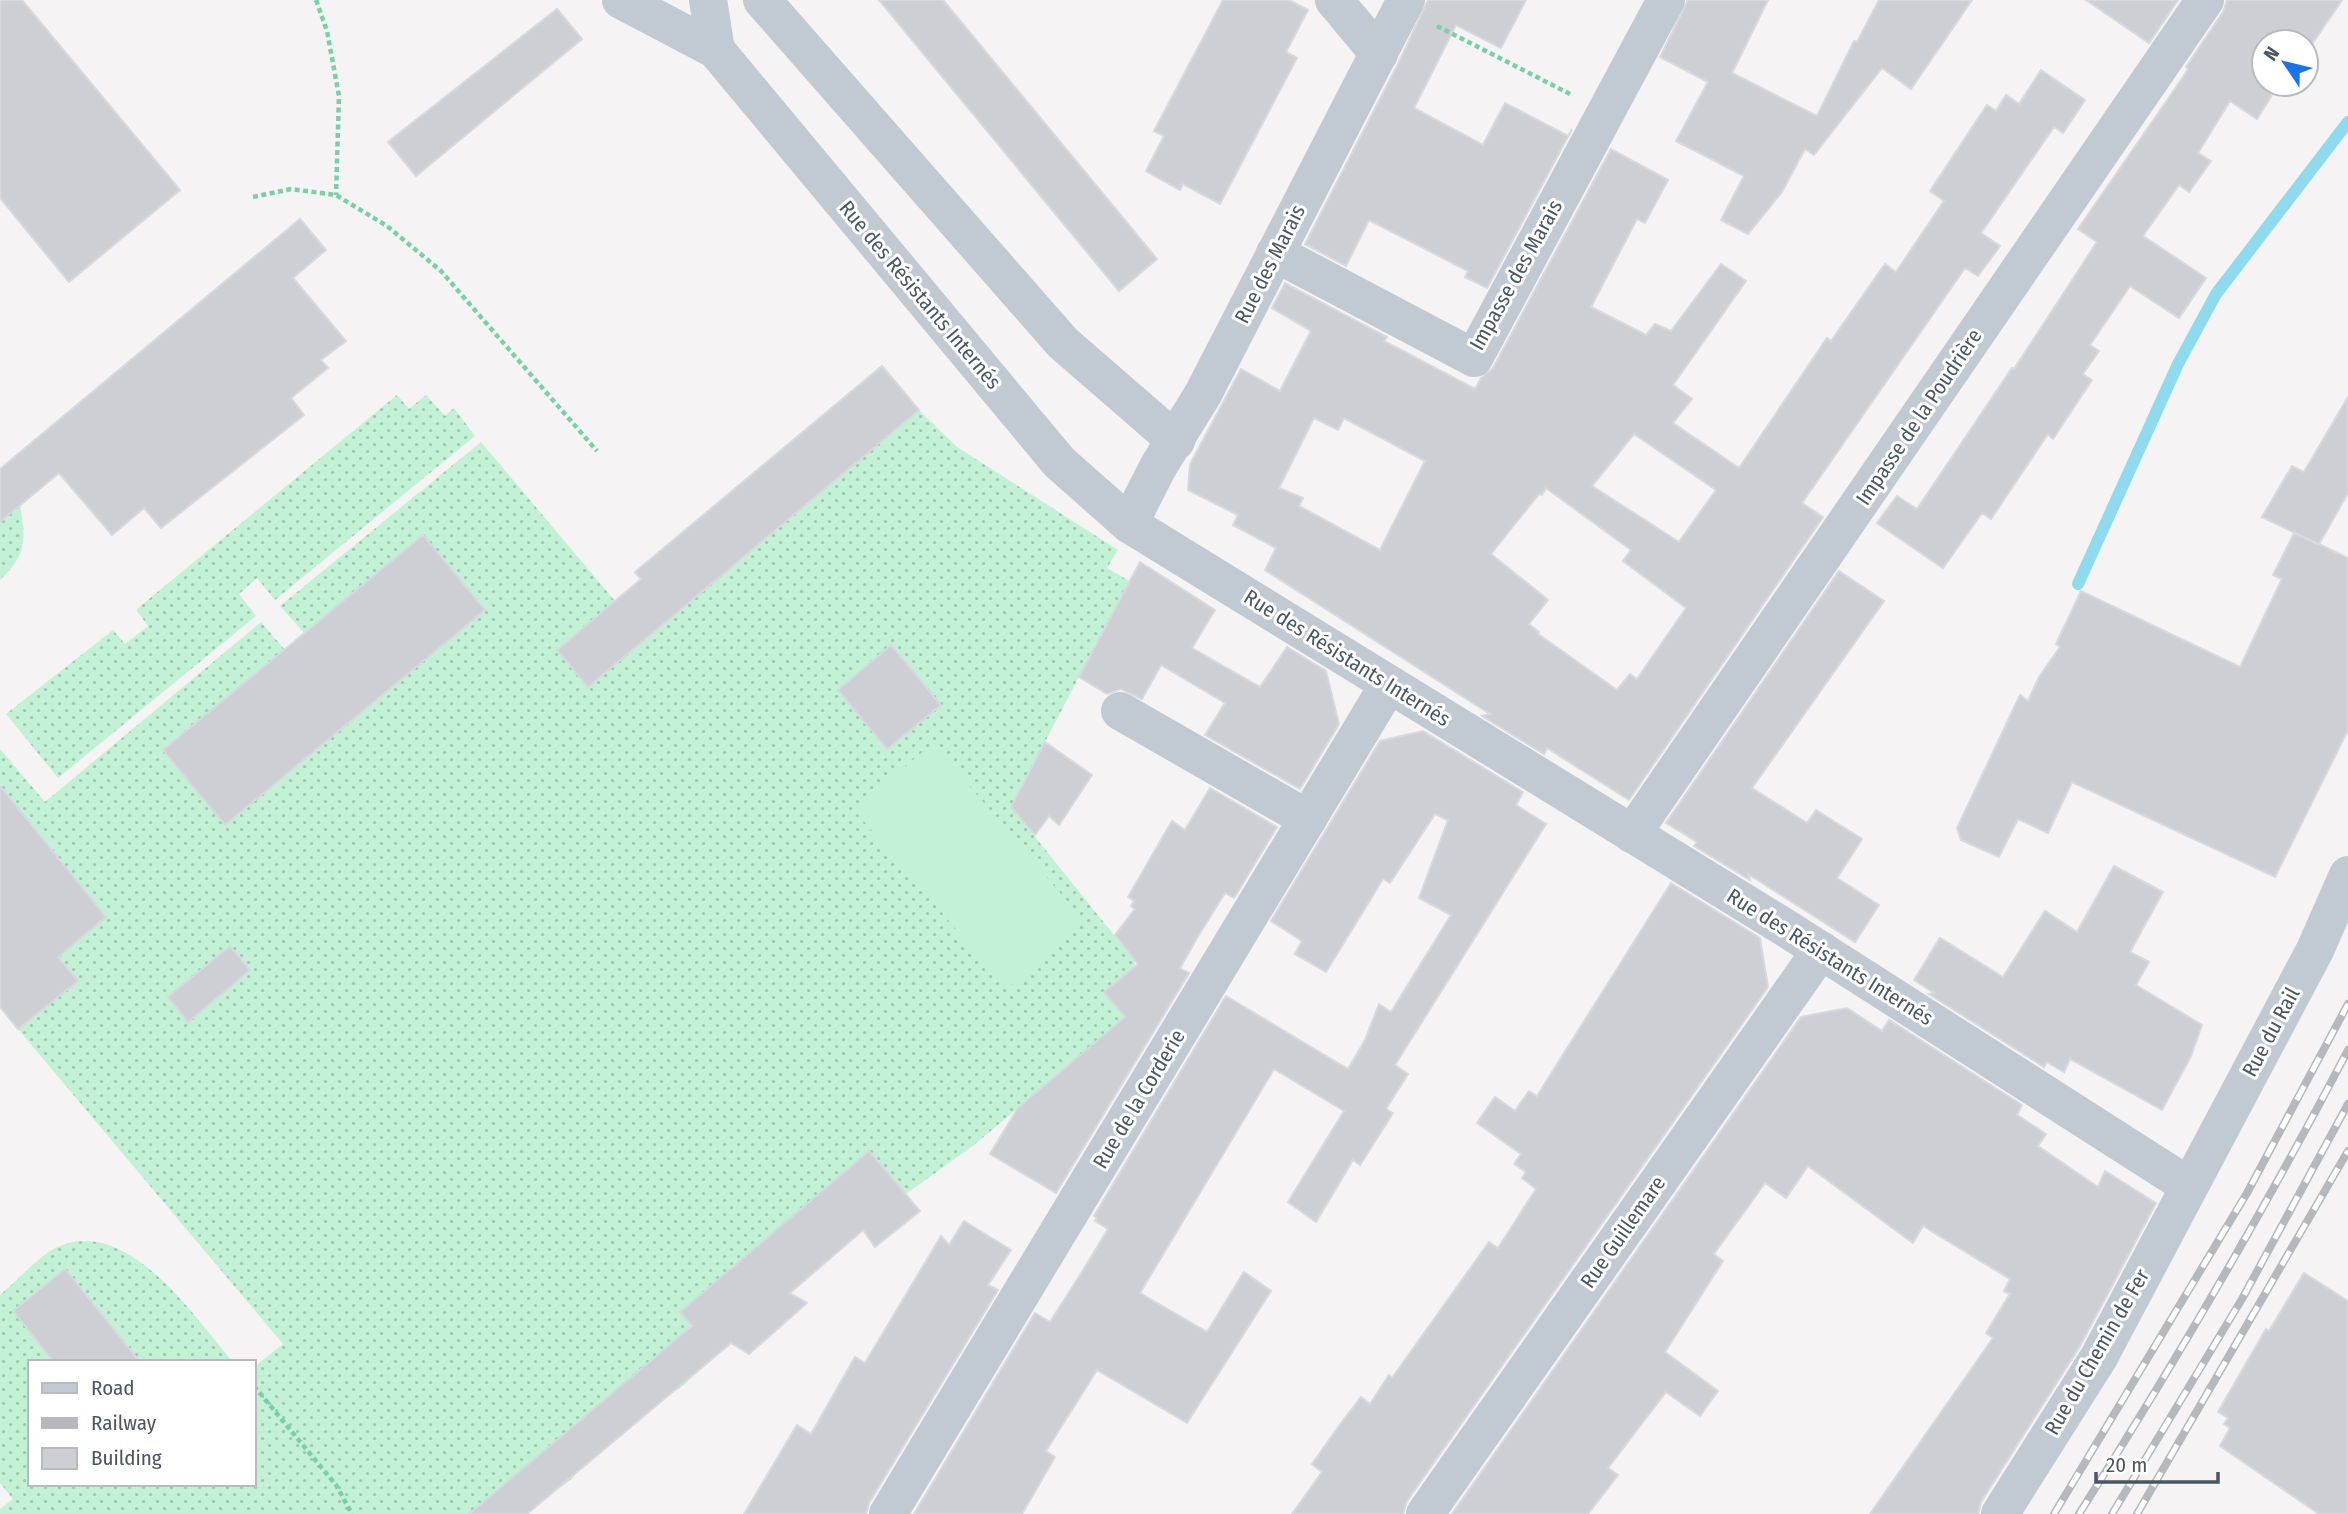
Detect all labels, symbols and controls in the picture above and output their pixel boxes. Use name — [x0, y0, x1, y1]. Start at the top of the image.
north arrow — [2250, 28, 2320, 98]
text: N — [2259, 42, 2284, 65]
street label: Rue des Résistants Internés — [834, 195, 1006, 395]
street label: Impasse des Marais — [1464, 195, 1568, 355]
street label: Rue des Marais — [1229, 200, 1311, 328]
street label: Impasse de la Poudrière — [1850, 324, 1988, 510]
street label: Rue des Résistants Internés — [1239, 584, 1455, 732]
street label: Rue des Résistants Internés — [1722, 883, 1938, 1031]
street label: Rue du Rail — [2237, 983, 2306, 1081]
street label: Rue de la Corderie — [1087, 1025, 1191, 1173]
street label: Rue Guillemare — [1575, 1171, 1671, 1293]
street label: Rue du Chemin de Fer — [2039, 1264, 2155, 1439]
legend — [28, 1360, 256, 1486]
text: Road — [91, 1375, 135, 1401]
text: Railway — [91, 1410, 157, 1436]
scale bar — [2096, 1440, 2218, 1484]
text: Building — [91, 1445, 162, 1471]
text: 20 m — [2106, 1452, 2147, 1478]

